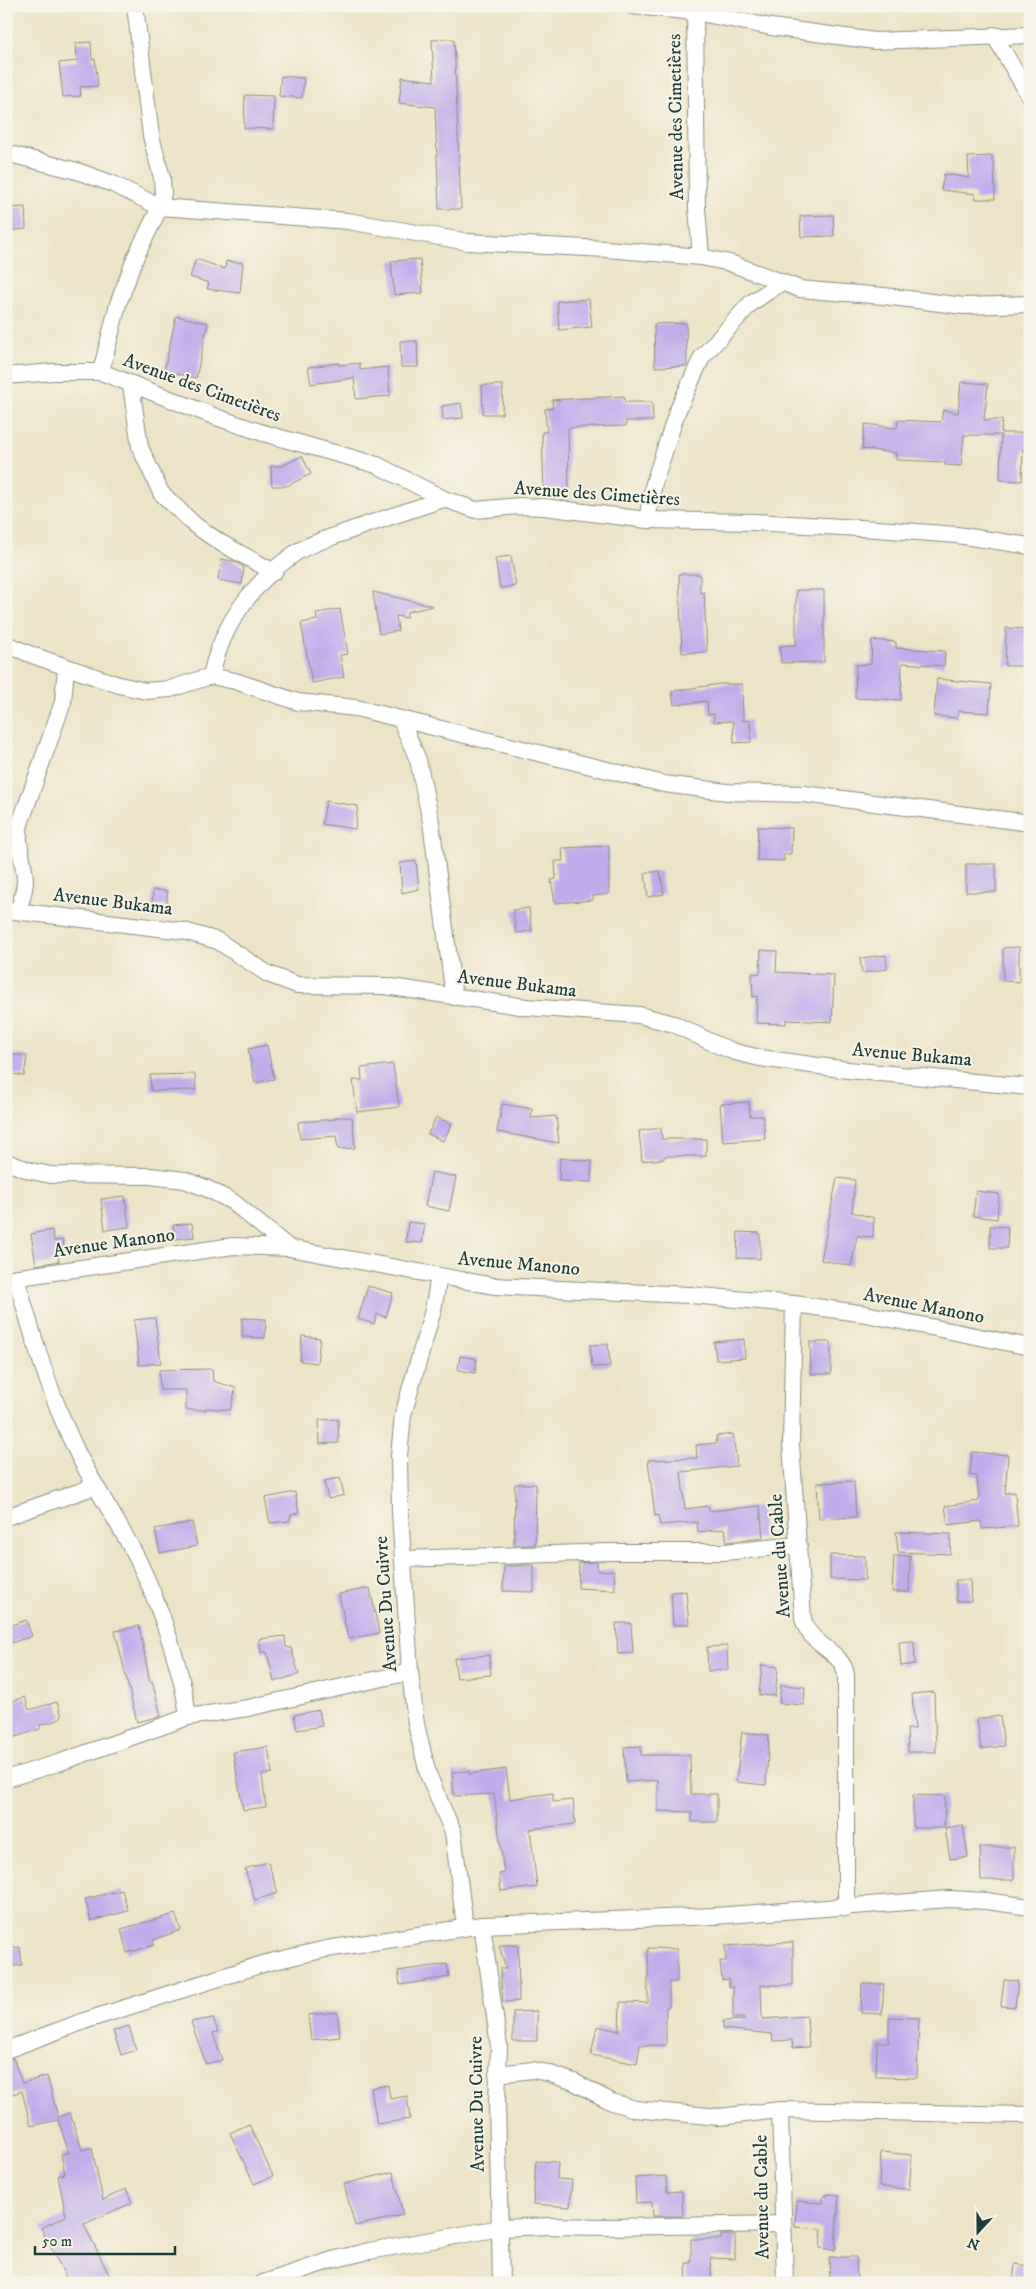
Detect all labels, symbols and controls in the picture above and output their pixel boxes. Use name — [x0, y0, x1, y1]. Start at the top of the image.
street label: Avenue des Cimetières — [663, 34, 689, 200]
street label: Avenue des Cimetières — [120, 349, 284, 427]
street label: Avenue des Cimetières — [513, 477, 681, 511]
street label: Avenue Bukama — [52, 883, 174, 921]
street label: Avenue Bukama — [456, 965, 578, 1003]
street label: Avenue Bukama — [851, 1038, 973, 1072]
street label: Avenue Manono — [52, 1223, 176, 1263]
street label: Avenue Manono — [457, 1247, 581, 1281]
street label: Avenue Manono — [862, 1283, 986, 1329]
street label: Avenue du Cable — [764, 1493, 796, 1619]
street label: Avenue Du Cuivre — [370, 1535, 402, 1673]
street label: Avenue Du Cuivre — [464, 2036, 490, 2172]
street label: Avenue du Cable — [749, 2134, 775, 2260]
north arrow — [954, 2206, 1004, 2256]
scale bar — [35, 2224, 175, 2256]
text: 50 m — [42, 2232, 72, 2251]
text: N — [965, 2233, 982, 2254]

